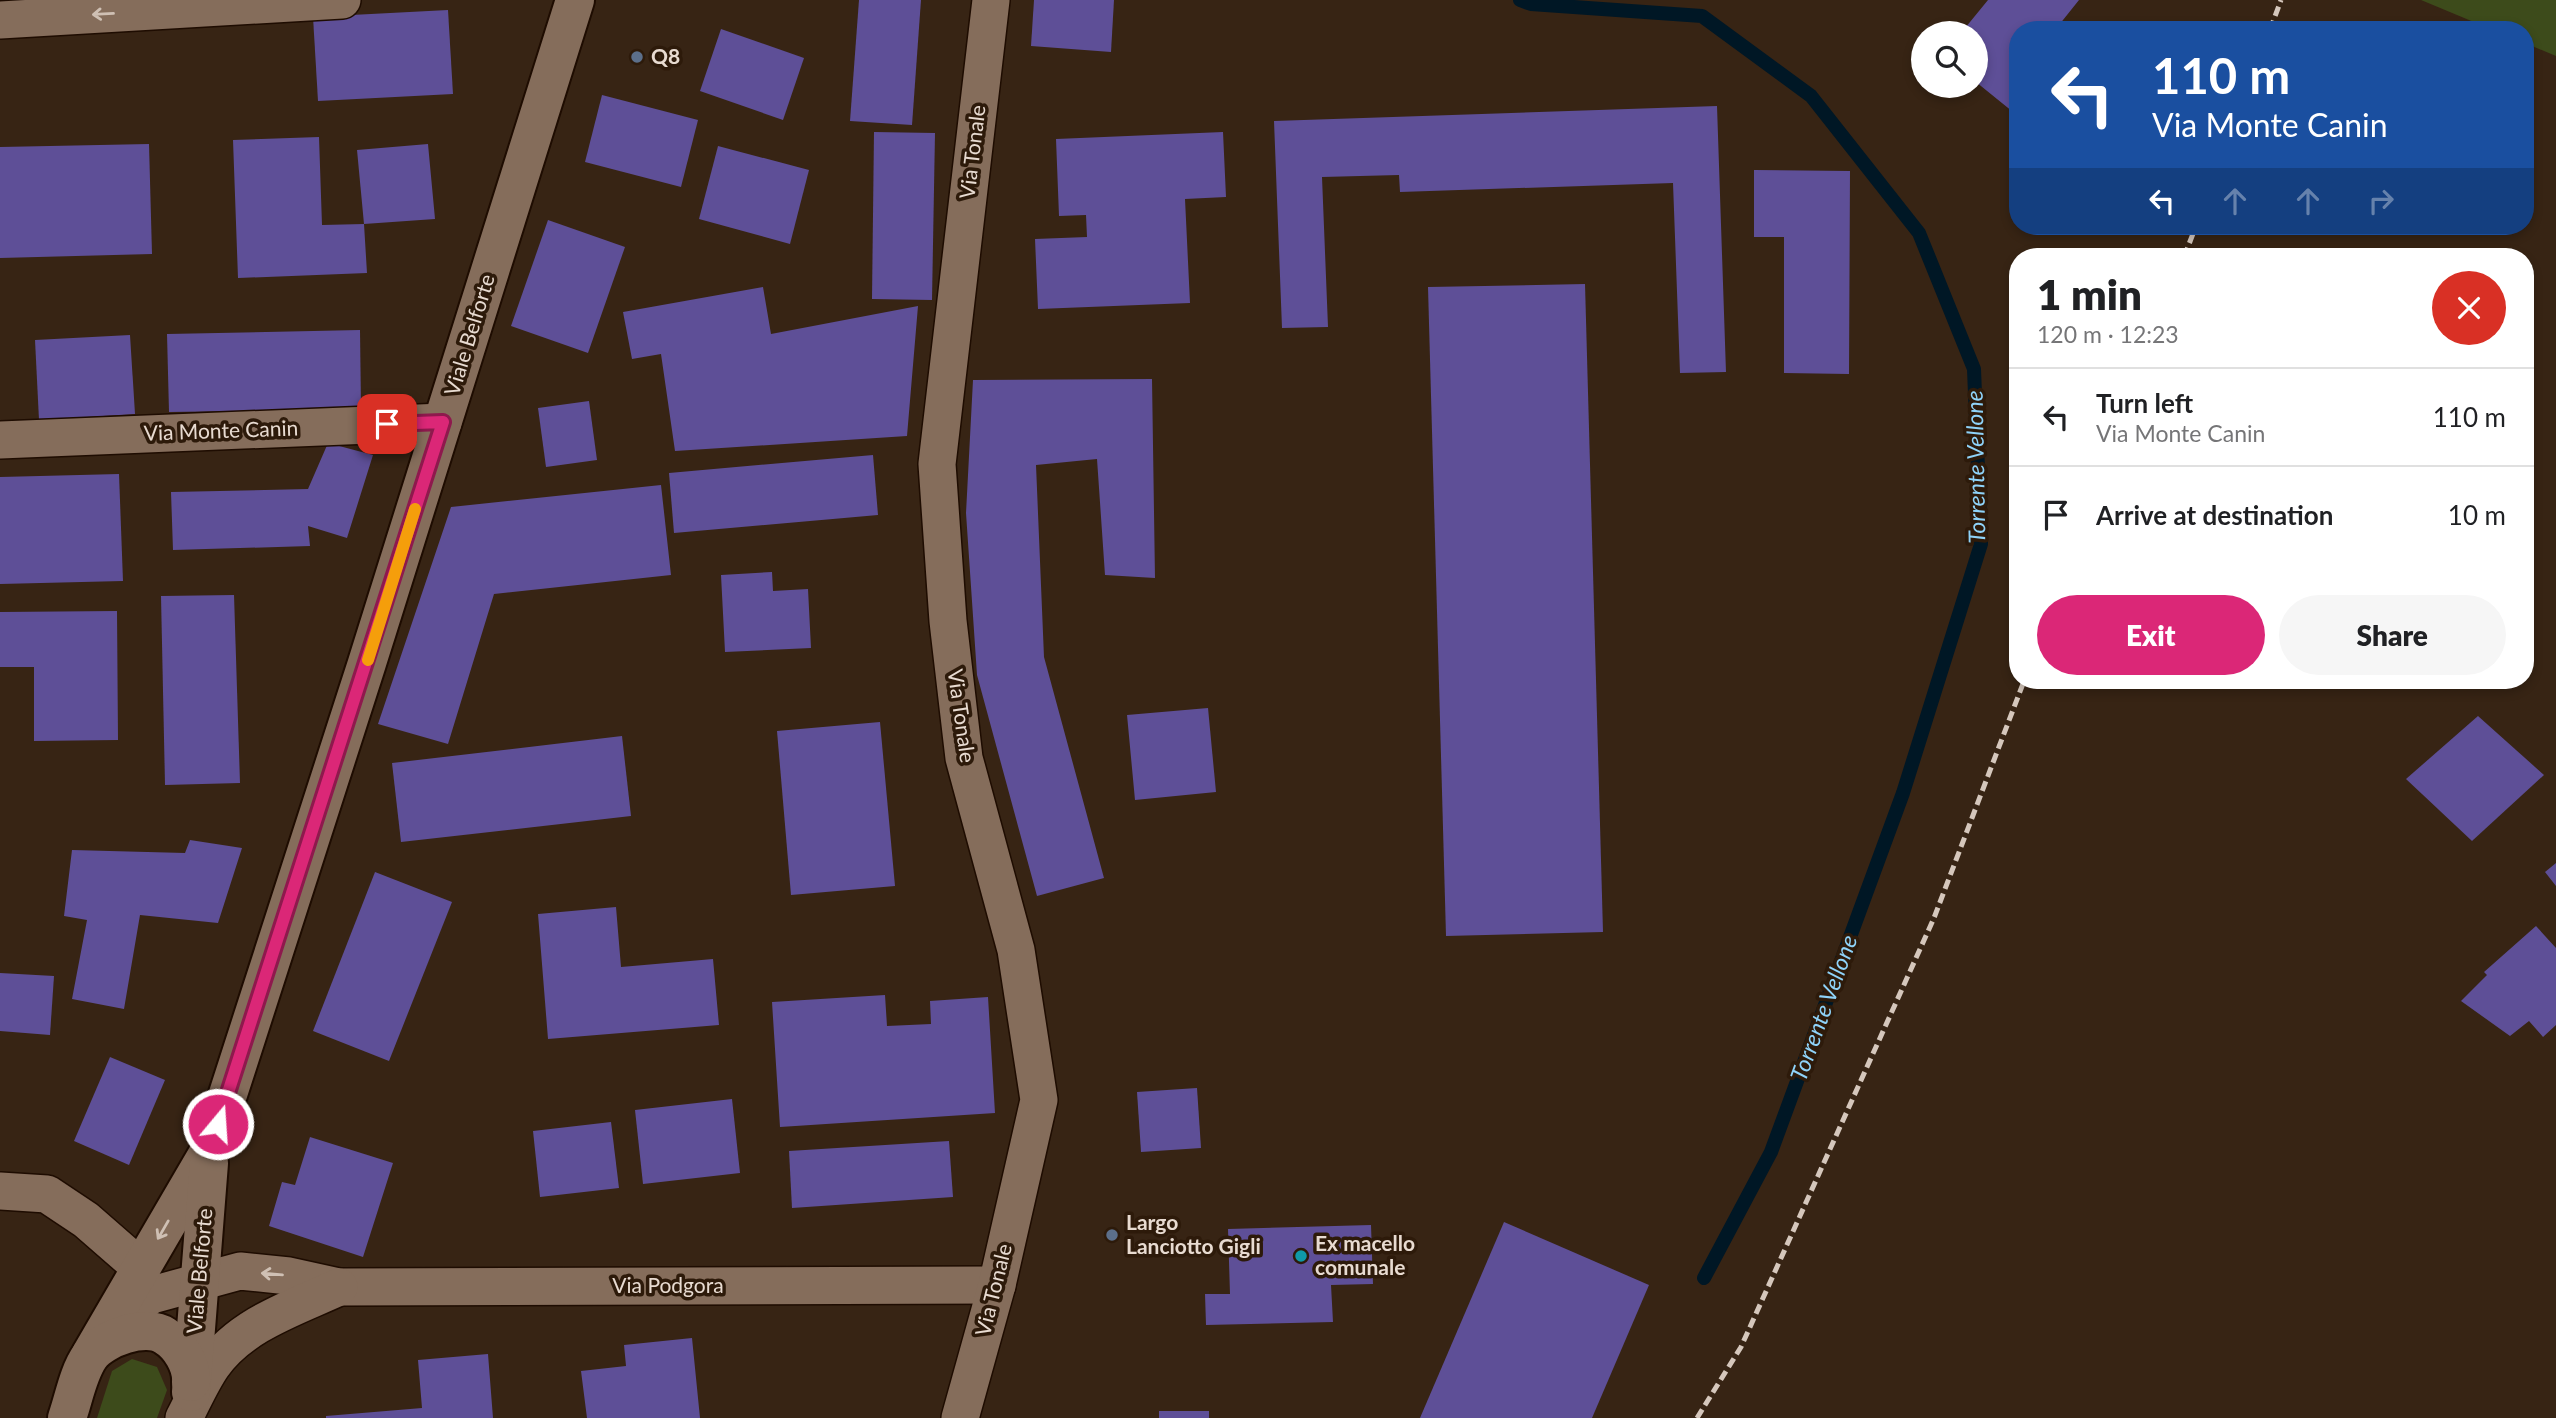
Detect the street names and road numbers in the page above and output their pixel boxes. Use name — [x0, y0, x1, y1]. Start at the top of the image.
street label: Via Tonale — [953, 103, 990, 200]
street label: Viale Belforte — [438, 271, 499, 398]
street label: Via Monte Canin — [143, 414, 299, 445]
street label: Via Tonale — [944, 667, 981, 764]
street label: Viale Belforte — [181, 1207, 216, 1335]
street label: Via Tonale — [969, 1241, 1016, 1338]
street label: Via Podgora — [612, 1272, 724, 1297]

